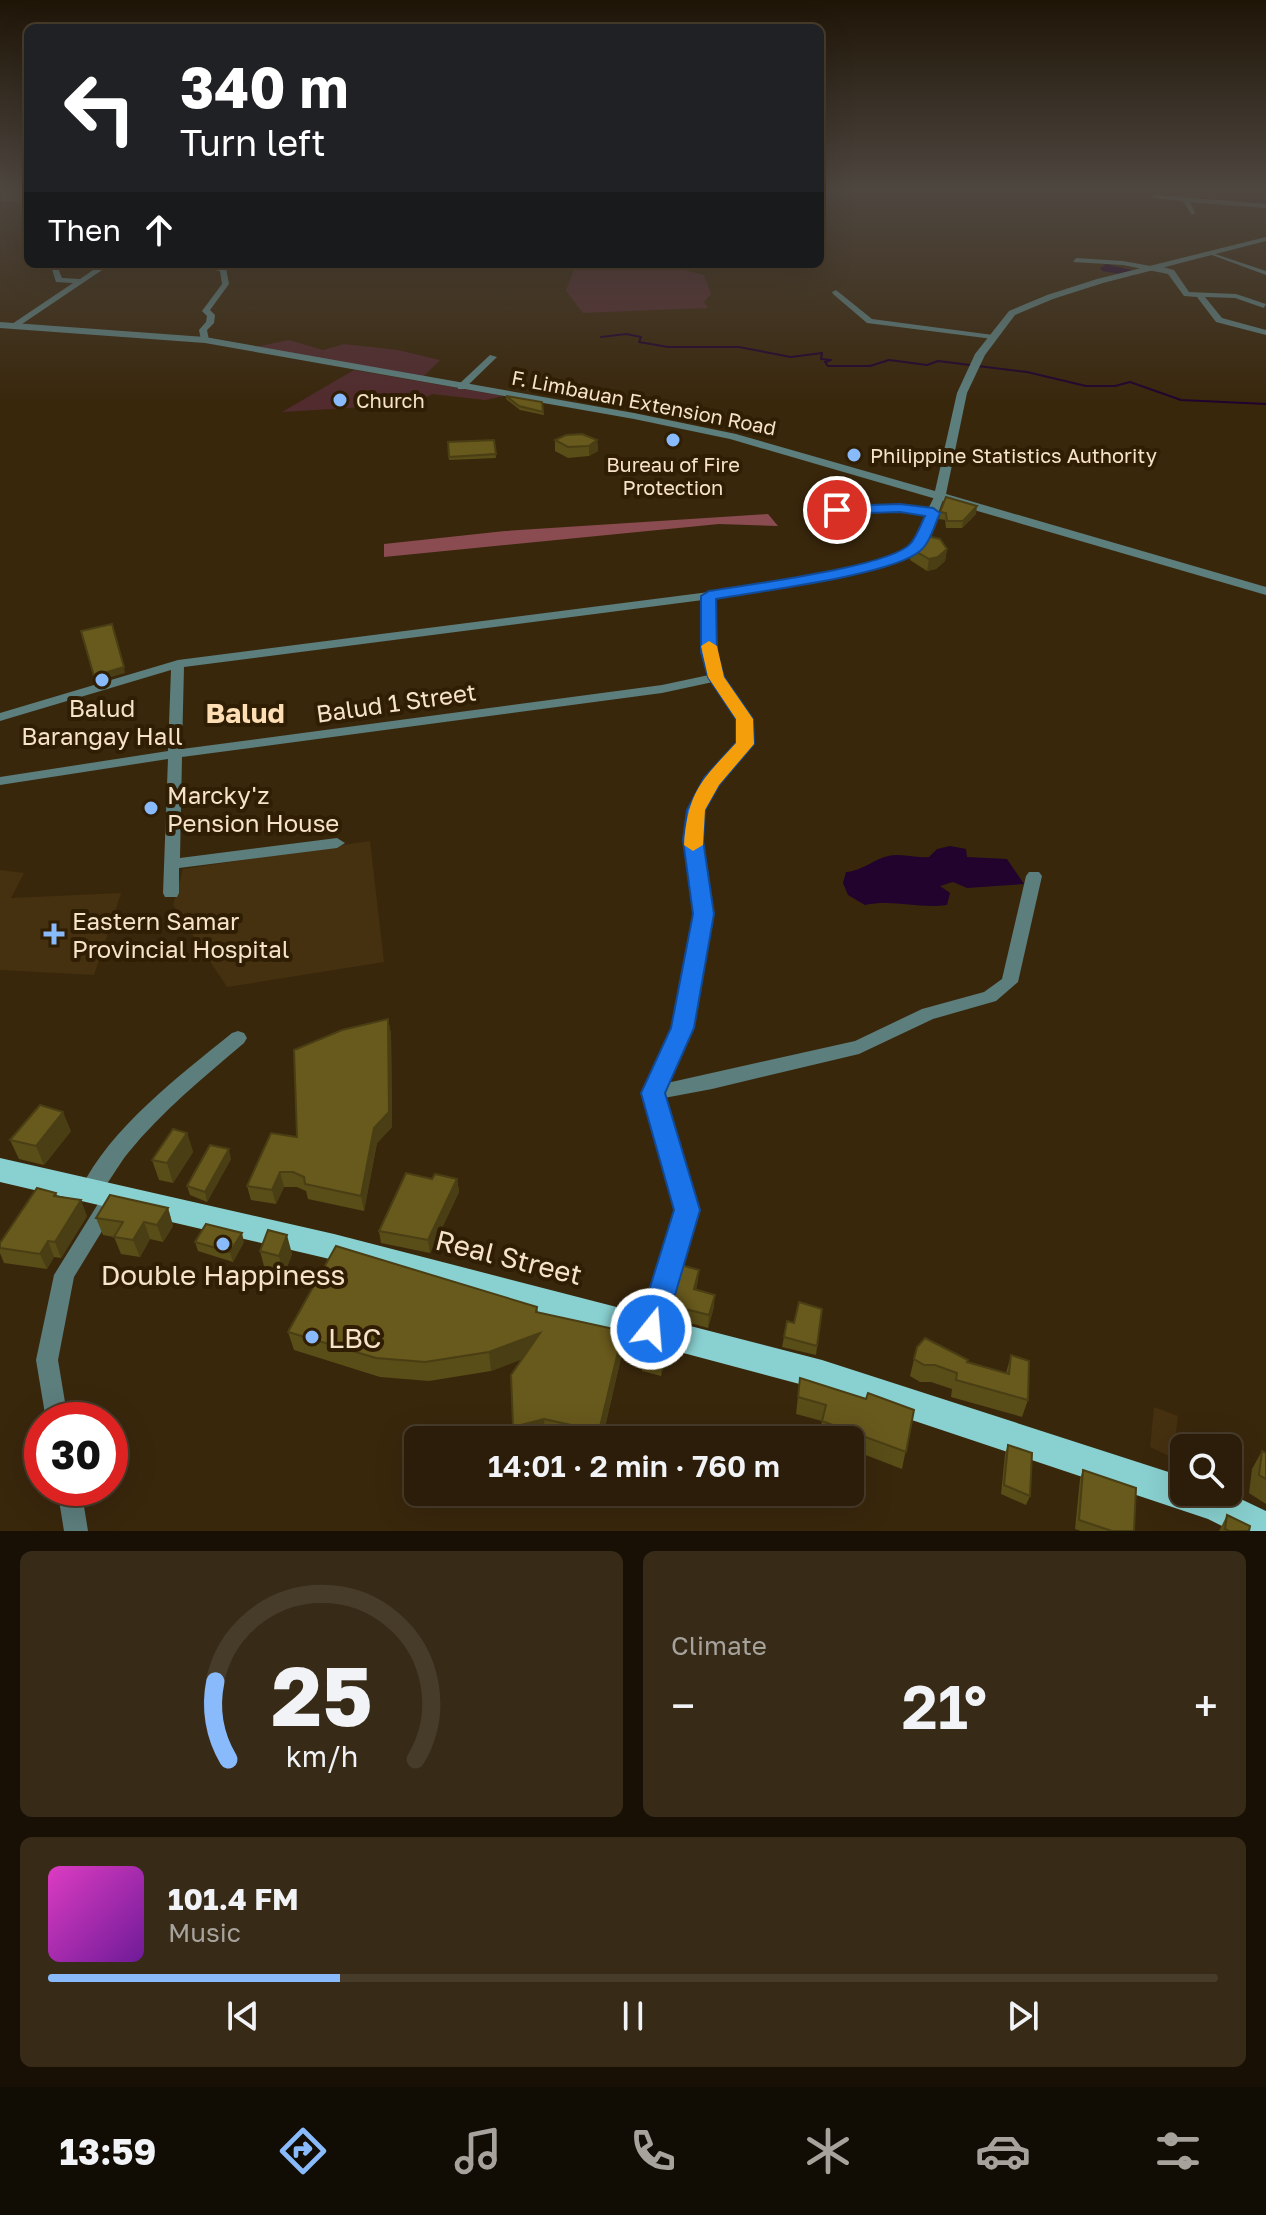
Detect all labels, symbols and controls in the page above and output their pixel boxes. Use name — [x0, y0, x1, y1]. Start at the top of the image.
text: 340 m — [180, 53, 349, 120]
icon: left — [48, 56, 152, 160]
text: Turn left — [180, 121, 326, 164]
icon: ahead — [137, 208, 181, 252]
text: Then — [48, 212, 121, 248]
street label: F. Limbauan Extension Road — [510, 365, 778, 439]
place label: Church — [356, 388, 425, 412]
marker: Church — [331, 391, 349, 409]
marker: Bureau of Fire Protection — [664, 431, 682, 449]
place label: Philippine Statistics Authority — [870, 443, 1157, 467]
marker: Philippine Statistics Authority — [845, 446, 863, 464]
place label: Bureau of Fire Protection — [606, 452, 740, 499]
pin — [803, 476, 871, 544]
icon: arrive — [815, 488, 859, 532]
marker: Balud Barangay Hall — [93, 671, 111, 689]
street label: Balud 1 Street — [314, 676, 478, 728]
place label: Balud Barangay Hall — [21, 693, 183, 750]
district label: Balud — [205, 696, 285, 729]
place label: Marcky'z Pension House — [167, 780, 339, 837]
marker: Marcky'z Pension House — [142, 799, 160, 817]
place label: Eastern Samar Provincial Hospital — [72, 906, 290, 963]
marker: Eastern Samar Provincial Hospital — [43, 923, 65, 945]
street label: Real Street — [432, 1223, 586, 1291]
marker: Double Happiness — [214, 1235, 232, 1253]
place label: Double Happiness — [101, 1258, 345, 1291]
position arrow — [609, 1287, 693, 1371]
place label: LBC — [328, 1321, 382, 1354]
marker: LBC — [303, 1328, 321, 1346]
speed limit sign: 30 — [24, 1402, 128, 1506]
map controls — [1170, 1434, 1242, 1506]
button: search — [1170, 1434, 1242, 1506]
text: 14:01 · 2 min · 760 m — [488, 1448, 780, 1484]
text: Climate — [671, 1630, 767, 1661]
text: 25 — [271, 1644, 372, 1744]
text: 21° — [902, 1670, 987, 1742]
text: − — [671, 1679, 695, 1732]
text: + — [1194, 1679, 1218, 1732]
text: km/h — [285, 1739, 358, 1773]
text: 101.4 FM — [168, 1881, 299, 1917]
text: Music — [168, 1917, 241, 1948]
icon: previous — [221, 1994, 265, 2038]
icon: pause — [611, 1994, 655, 2038]
icon: next — [1001, 1994, 1045, 2038]
icon: directions — [275, 2123, 331, 2179]
icon: music — [450, 2123, 506, 2179]
icon: phone — [625, 2123, 681, 2179]
icon: climate — [800, 2123, 856, 2179]
icon: car — [975, 2123, 1031, 2179]
icon: filters — [1150, 2123, 1206, 2179]
text: 13:59 — [60, 2130, 156, 2173]

